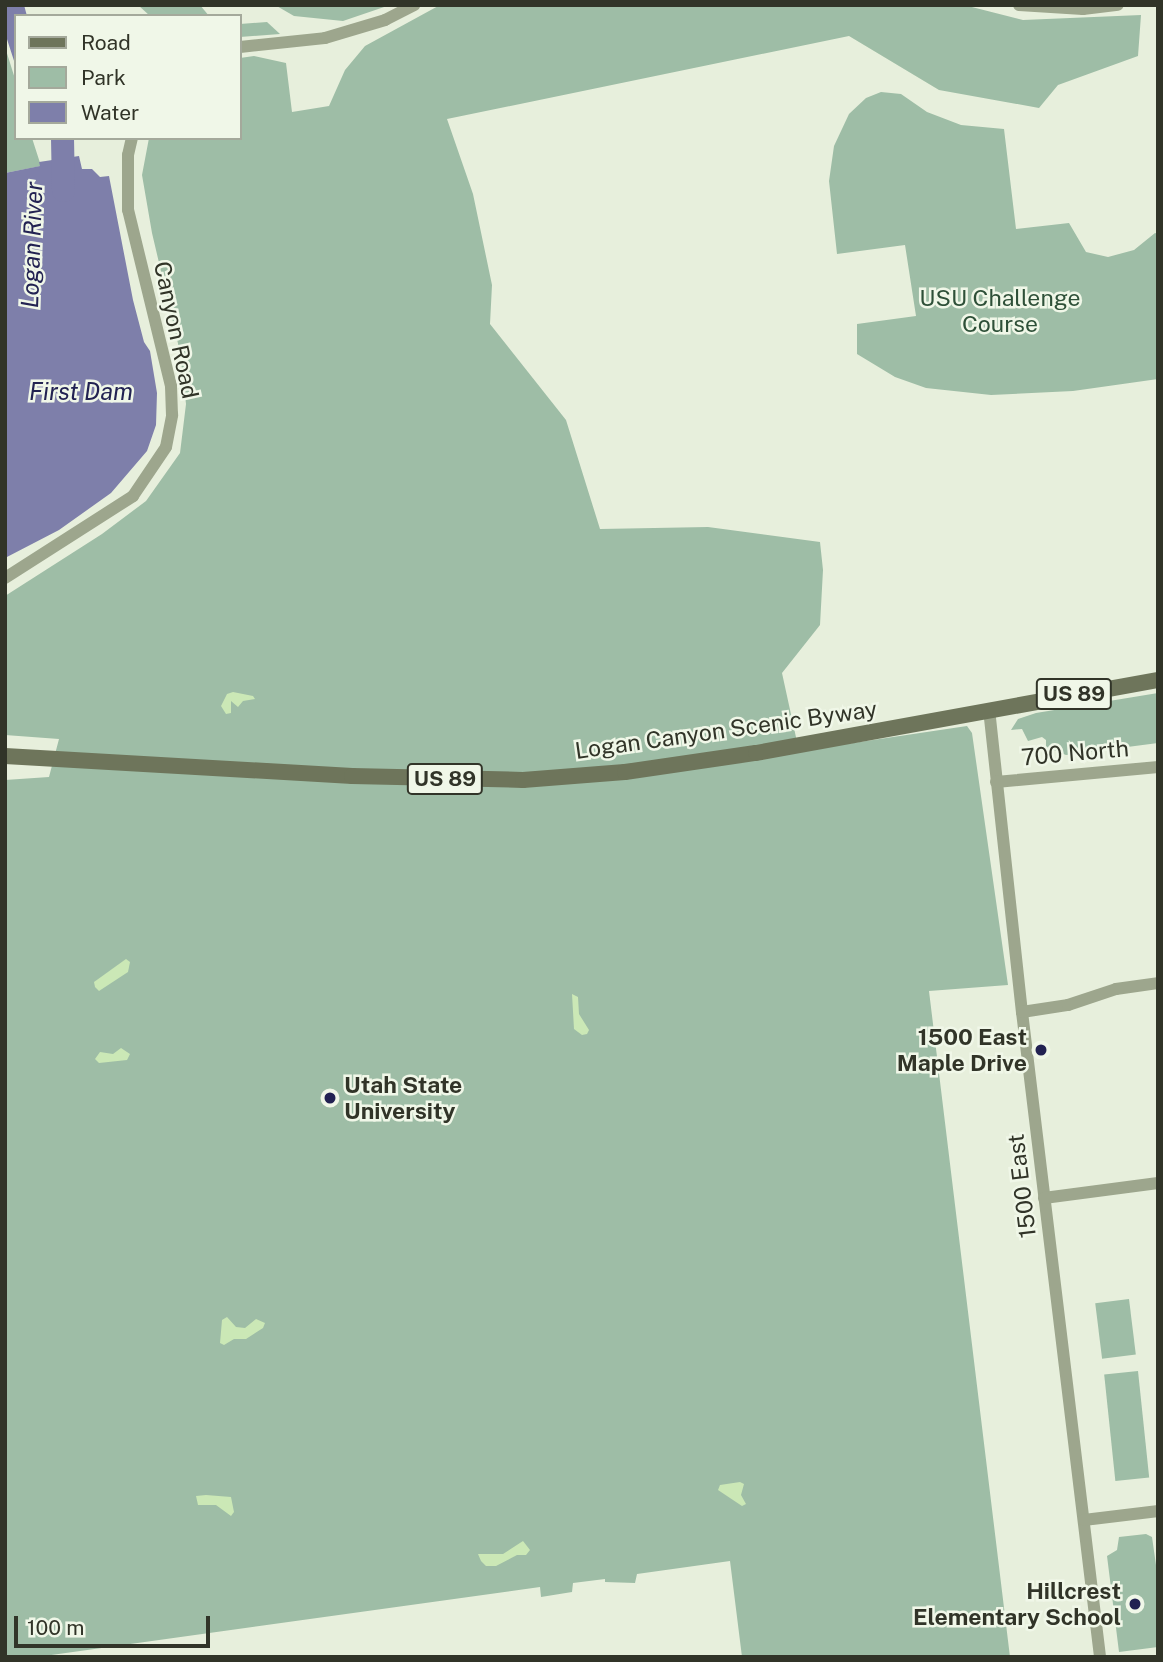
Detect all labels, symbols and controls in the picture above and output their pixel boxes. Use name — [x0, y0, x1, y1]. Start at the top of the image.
legend — [14, 14, 242, 140]
text: Road — [81, 30, 131, 55]
text: Park — [81, 65, 126, 90]
text: Water — [81, 100, 139, 125]
water label: Logan River — [15, 181, 49, 309]
street label: Canyon Road — [148, 259, 204, 401]
park label: USU Challenge Course — [919, 284, 1081, 338]
water label: First Dam — [29, 378, 133, 406]
road number: US 89 — [1036, 676, 1112, 712]
street label: Logan Canyon Scenic Byway — [573, 695, 879, 765]
street label: 700 North — [1020, 735, 1130, 771]
road number: US 89 — [406, 762, 484, 796]
place label: 1500 East Maple Drive — [897, 1023, 1027, 1077]
marker: 1500 East Maple Drive — [1033, 1042, 1049, 1058]
place label: Utah State University — [344, 1071, 462, 1125]
marker: Utah State University — [322, 1090, 338, 1106]
street label: 1500 East — [1002, 1132, 1042, 1240]
place label: Hillcrest Elementary School — [913, 1577, 1121, 1631]
marker: Hillcrest Elementary School — [1127, 1596, 1143, 1612]
scale bar — [18, 1602, 214, 1646]
text: 100 m — [27, 1615, 84, 1640]

